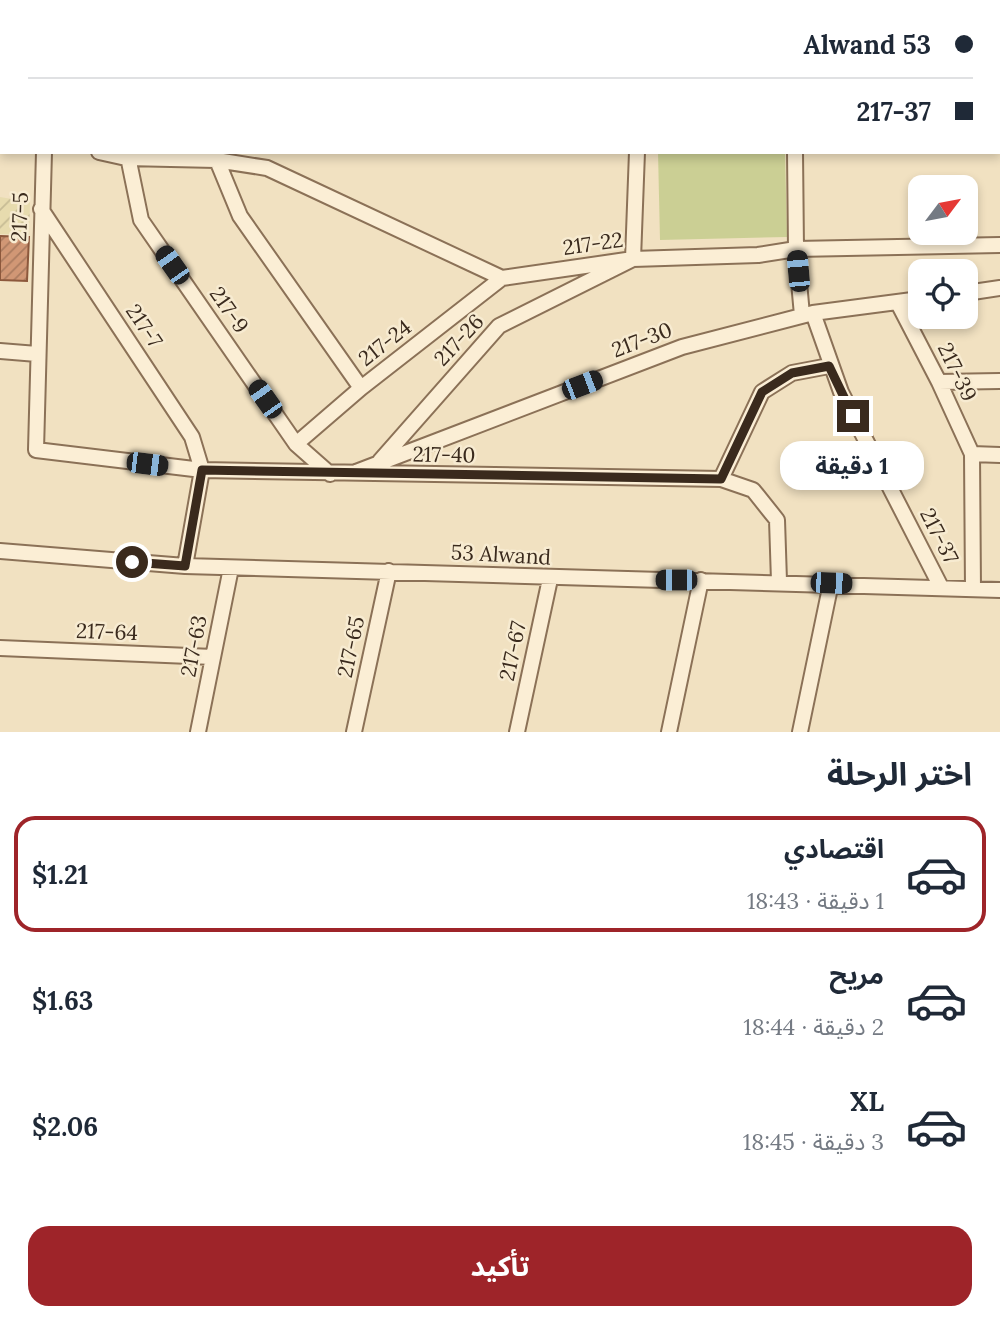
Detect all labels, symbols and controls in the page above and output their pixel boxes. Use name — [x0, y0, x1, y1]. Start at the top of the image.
text: 53 Alwand — [804, 28, 931, 61]
text: 217-37 — [856, 95, 931, 128]
north arrow — [908, 175, 978, 245]
map controls — [908, 175, 978, 329]
street label: 217-5 — [5, 192, 34, 242]
street label: 217-22 — [561, 226, 625, 261]
car — [152, 242, 193, 288]
car — [786, 249, 811, 293]
button: locate — [908, 259, 978, 329]
street label: 217-9 — [204, 281, 255, 338]
street label: 217-7 — [120, 299, 169, 353]
street label: 217-26 — [428, 308, 489, 371]
street label: 217-24 — [353, 313, 417, 372]
street label: 217-30 — [608, 316, 676, 363]
street label: 217-39 — [932, 338, 983, 405]
car — [559, 368, 606, 402]
car — [245, 376, 286, 422]
route end — [837, 400, 869, 432]
street label: 217-40 — [412, 440, 476, 469]
callout: 1 دقيقة — [781, 440, 925, 490]
car — [125, 451, 170, 477]
text: 1 دقيقة — [815, 451, 889, 480]
street label: 217-37 — [914, 503, 965, 568]
street label: 53 Alwand — [450, 538, 552, 571]
route start — [116, 546, 148, 578]
car — [656, 570, 698, 591]
car — [810, 572, 853, 594]
street label: 217-63 — [174, 613, 213, 679]
street label: 217-65 — [331, 614, 370, 680]
street label: 217-64 — [76, 617, 138, 646]
street label: 217-67 — [493, 618, 532, 683]
text: اختر الرحلة — [827, 753, 972, 794]
text: اقتصادي — [784, 832, 884, 865]
icon: car — [905, 843, 968, 906]
text: $1.21 — [32, 858, 88, 891]
text: 1 دقيقة · 18:43 — [747, 886, 884, 915]
text: مريح — [829, 958, 884, 991]
icon: car — [905, 969, 968, 1032]
text: $1.63 — [32, 984, 93, 1017]
text: 2 دقيقة · 18:44 — [743, 1012, 884, 1041]
text: XL — [850, 1085, 884, 1118]
icon: car — [905, 1095, 968, 1158]
text: $2.06 — [32, 1110, 98, 1143]
text: 3 دقيقة · 18:45 — [743, 1127, 884, 1156]
button: تأكيد — [28, 1226, 972, 1306]

